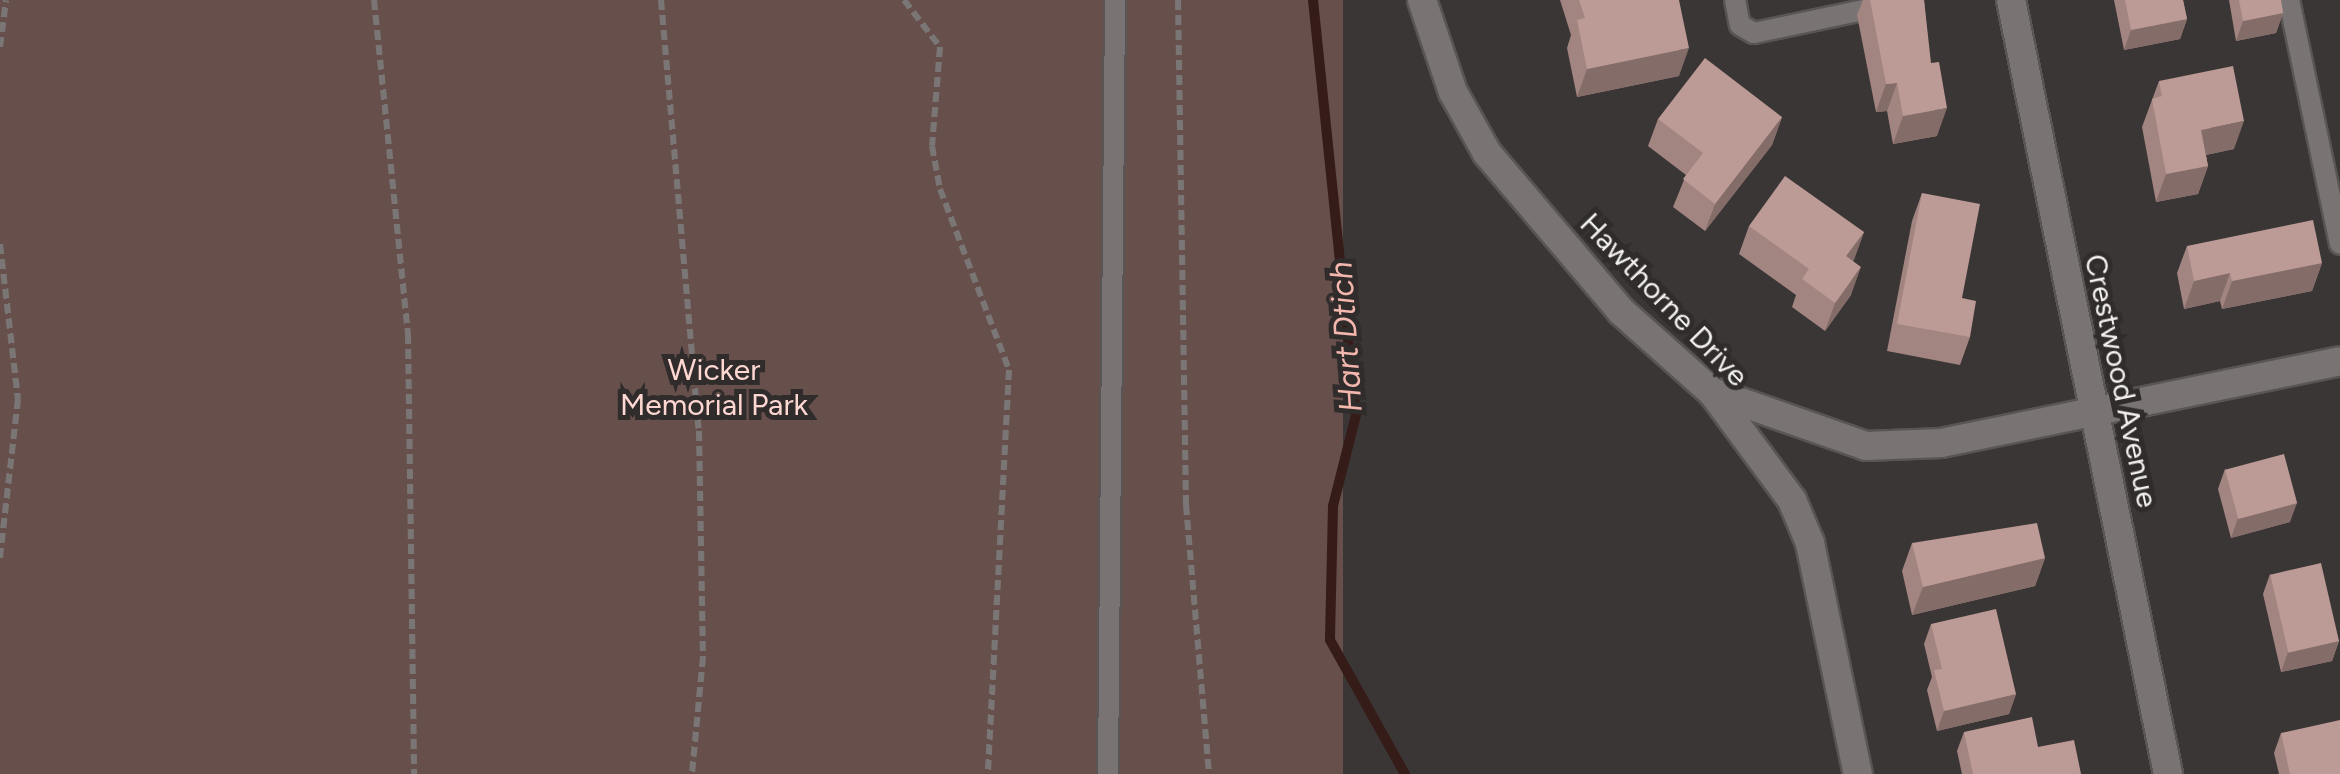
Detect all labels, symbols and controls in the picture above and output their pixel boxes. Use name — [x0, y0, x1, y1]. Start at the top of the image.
street label: Hawthorne Drive — [1572, 206, 1756, 394]
street label: Crestwood Avenue — [2077, 251, 2165, 511]
water label: Hart Dtich — [1322, 260, 1370, 414]
park label: Wicker Memorial Park — [620, 352, 808, 422]

